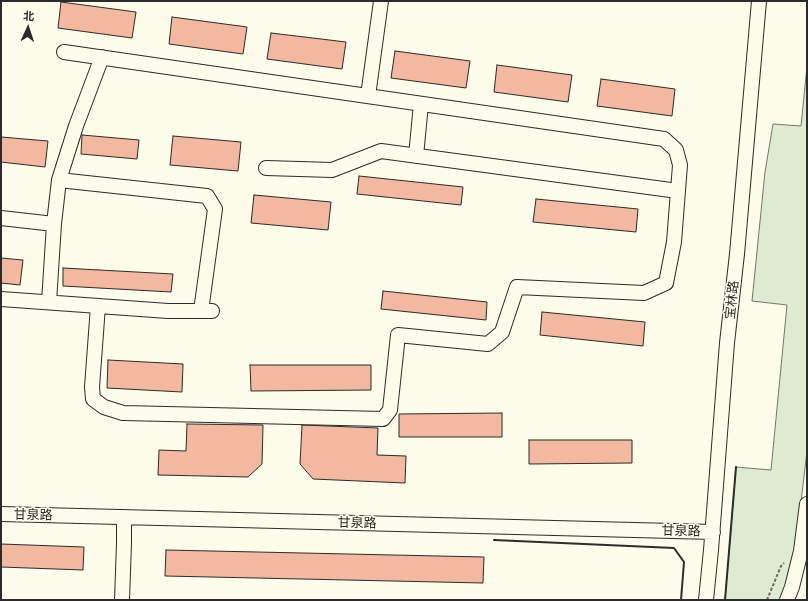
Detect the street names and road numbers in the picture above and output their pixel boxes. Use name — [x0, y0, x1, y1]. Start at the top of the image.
street label: 宝林路 — [722, 280, 742, 320]
street label: 甘泉路 — [13, 507, 53, 523]
street label: 甘泉路 — [337, 515, 377, 531]
street label: 甘泉路 — [661, 523, 701, 539]

